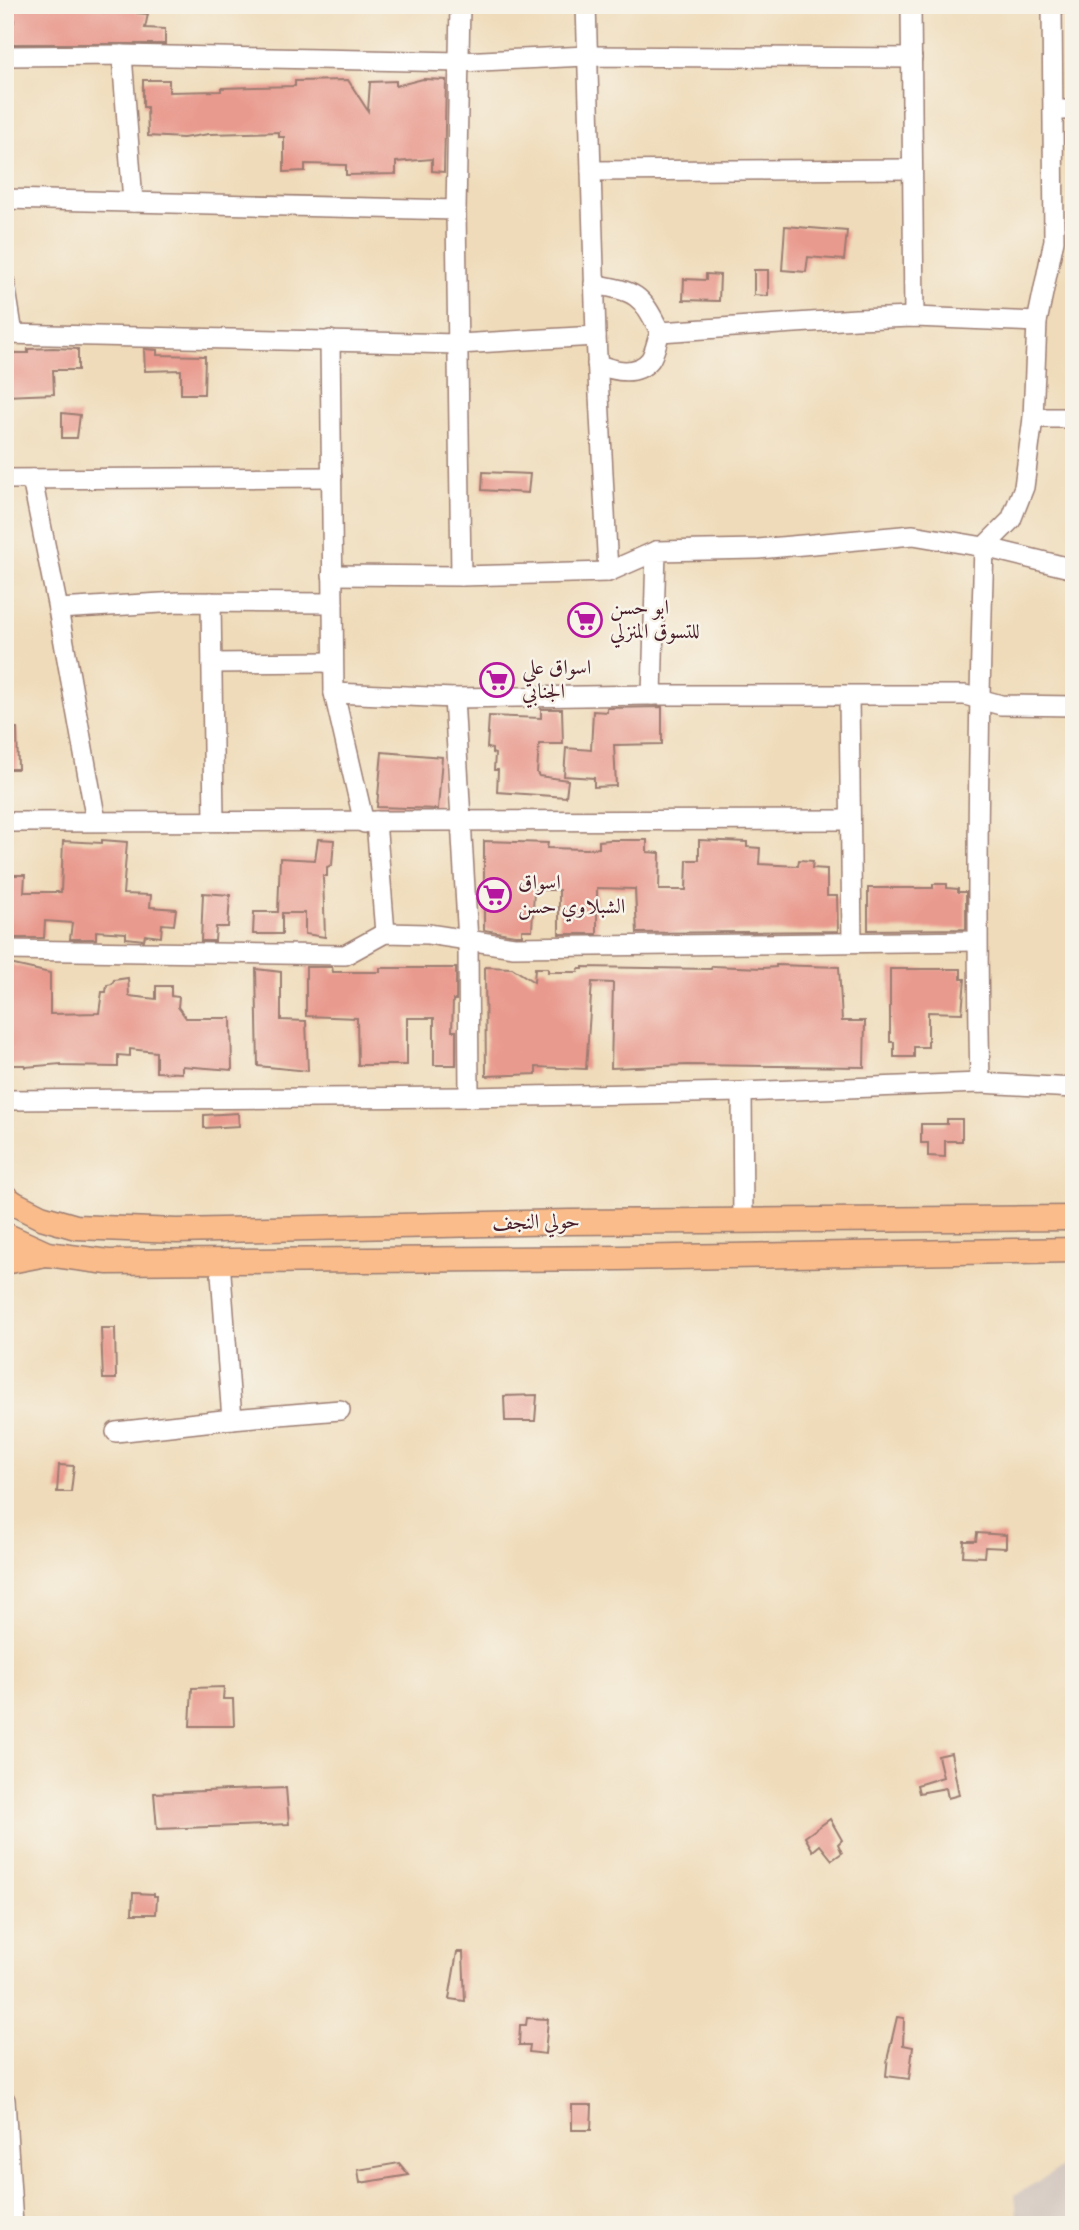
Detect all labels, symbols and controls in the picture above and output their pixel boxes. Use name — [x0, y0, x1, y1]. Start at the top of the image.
place label: ابو حسن للتسوق المنزلي — [610, 595, 700, 648]
supermarket icon: ابو حسن للتسوق المنزلي — [566, 601, 604, 639]
place label: اسواق علي الجنابي — [522, 655, 591, 708]
supermarket icon: اسواق علي الجنابي — [478, 661, 516, 699]
place label: اسواق الشبلاوي حسن — [518, 870, 625, 922]
supermarket icon: اسواق الشبلاوي حسن — [475, 876, 513, 914]
street label: حولي النجف — [492, 1209, 580, 1239]

